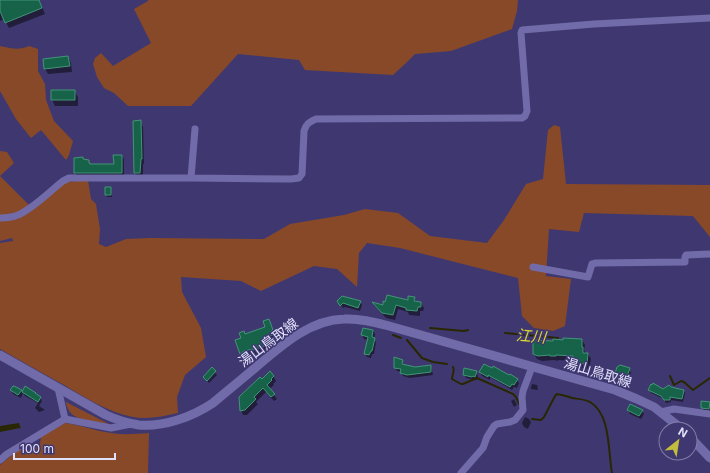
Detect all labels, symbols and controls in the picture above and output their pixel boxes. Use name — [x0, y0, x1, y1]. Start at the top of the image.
street label: 湯山鳥取線 — [235, 314, 301, 370]
water label: 江川 — [515, 325, 549, 347]
street label: 湯山鳥取線 — [562, 354, 634, 390]
north arrow — [658, 421, 698, 461]
text: N — [676, 424, 690, 440]
scale bar — [14, 435, 115, 461]
text: 100 m — [20, 441, 54, 456]

